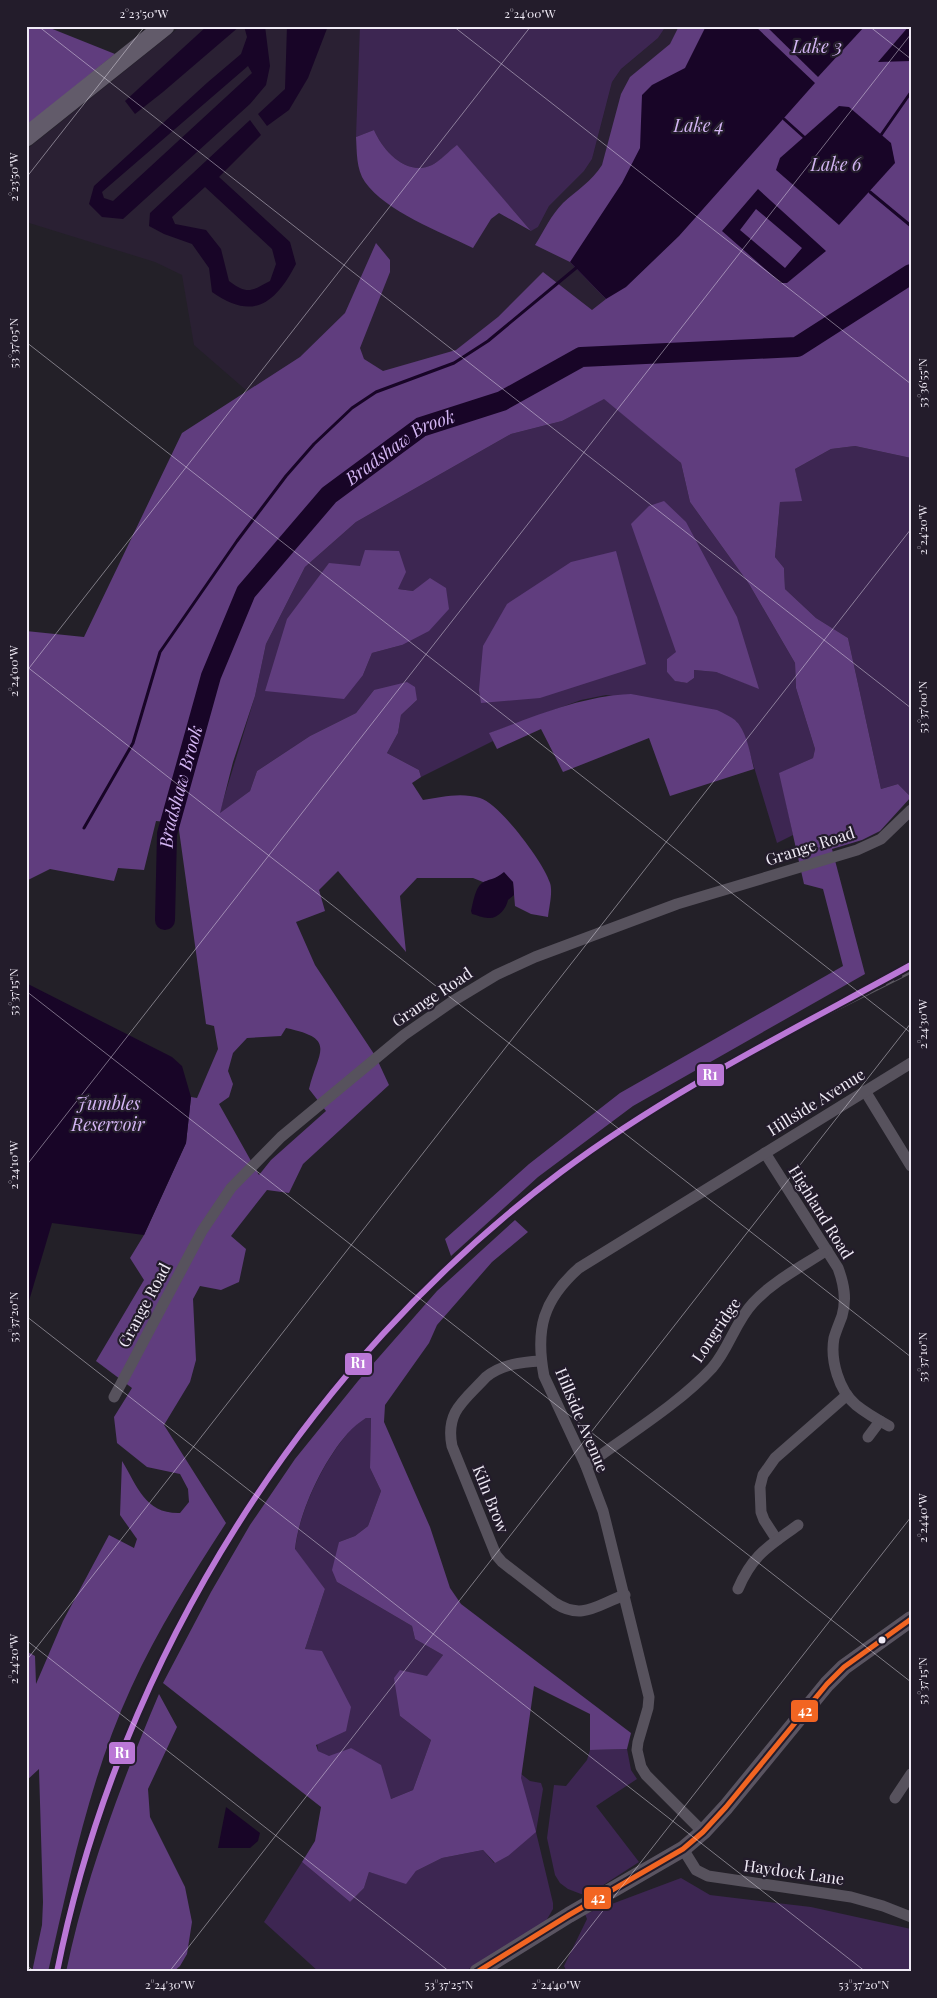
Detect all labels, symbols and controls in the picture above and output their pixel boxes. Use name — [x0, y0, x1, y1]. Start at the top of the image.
text: 2°23'50"W — [120, 5, 169, 21]
text: 2°24'00"W — [504, 5, 556, 21]
water label: Lake 3 — [791, 34, 842, 58]
water label: Lake 4 — [673, 113, 724, 137]
text: 2°23'50"W — [5, 152, 21, 201]
water label: Lake 6 — [810, 152, 862, 176]
text: 53°37'05"N — [5, 317, 21, 368]
text: 53°36'55"N — [914, 358, 930, 408]
water label: Bradshaw Brook — [339, 404, 458, 491]
text: 2°24'20"W — [914, 505, 930, 555]
text: 2°24'00"W — [5, 645, 21, 697]
text: 53°37'00"N — [914, 680, 930, 733]
water label: Bradshaw Brook — [154, 722, 208, 849]
street label: Grange Road — [763, 821, 857, 870]
street label: Grange Road — [388, 962, 476, 1031]
text: 53°37'15"N — [5, 968, 21, 1016]
text: 2°24'30"W — [914, 999, 930, 1049]
line badge: R1 — [696, 1063, 725, 1087]
street label: Hillside Avenue — [763, 1063, 869, 1140]
text: R1 — [702, 1065, 718, 1084]
water label: Jumbles Reservoir — [70, 1091, 146, 1136]
text: 2°24'10"W — [5, 1140, 21, 1189]
street label: Highland Road — [784, 1161, 859, 1262]
street label: Grange Road — [113, 1259, 175, 1351]
text: 53°37'20"N — [5, 1291, 21, 1343]
street label: Longridge — [686, 1293, 745, 1366]
text: 53°37'10"N — [914, 1332, 930, 1382]
line badge: R1 — [344, 1352, 373, 1376]
text: R1 — [350, 1353, 366, 1372]
street label: Hillside Avenue — [551, 1364, 614, 1475]
street label: Kiln Brow — [468, 1462, 515, 1536]
text: 2°24'40"W — [914, 1493, 930, 1543]
text: 2°24'20"W — [5, 1634, 21, 1684]
unlabelled marker — [877, 1635, 887, 1645]
text: 53°37'15"N — [914, 1657, 930, 1705]
line badge: 42 — [790, 1699, 819, 1723]
text: 42 — [798, 1701, 812, 1720]
line badge: R1 — [108, 1741, 136, 1765]
text: R1 — [114, 1743, 130, 1762]
street label: Haydock Lane — [742, 1854, 846, 1889]
line badge: 42 — [583, 1886, 612, 1910]
text: 42 — [591, 1888, 605, 1907]
text: 2°24'30"W — [145, 1976, 195, 1992]
text: 53°37'25"N — [424, 1976, 474, 1992]
text: 2°24'40"W — [531, 1976, 581, 1992]
text: 53°37'20"N — [838, 1976, 890, 1992]

